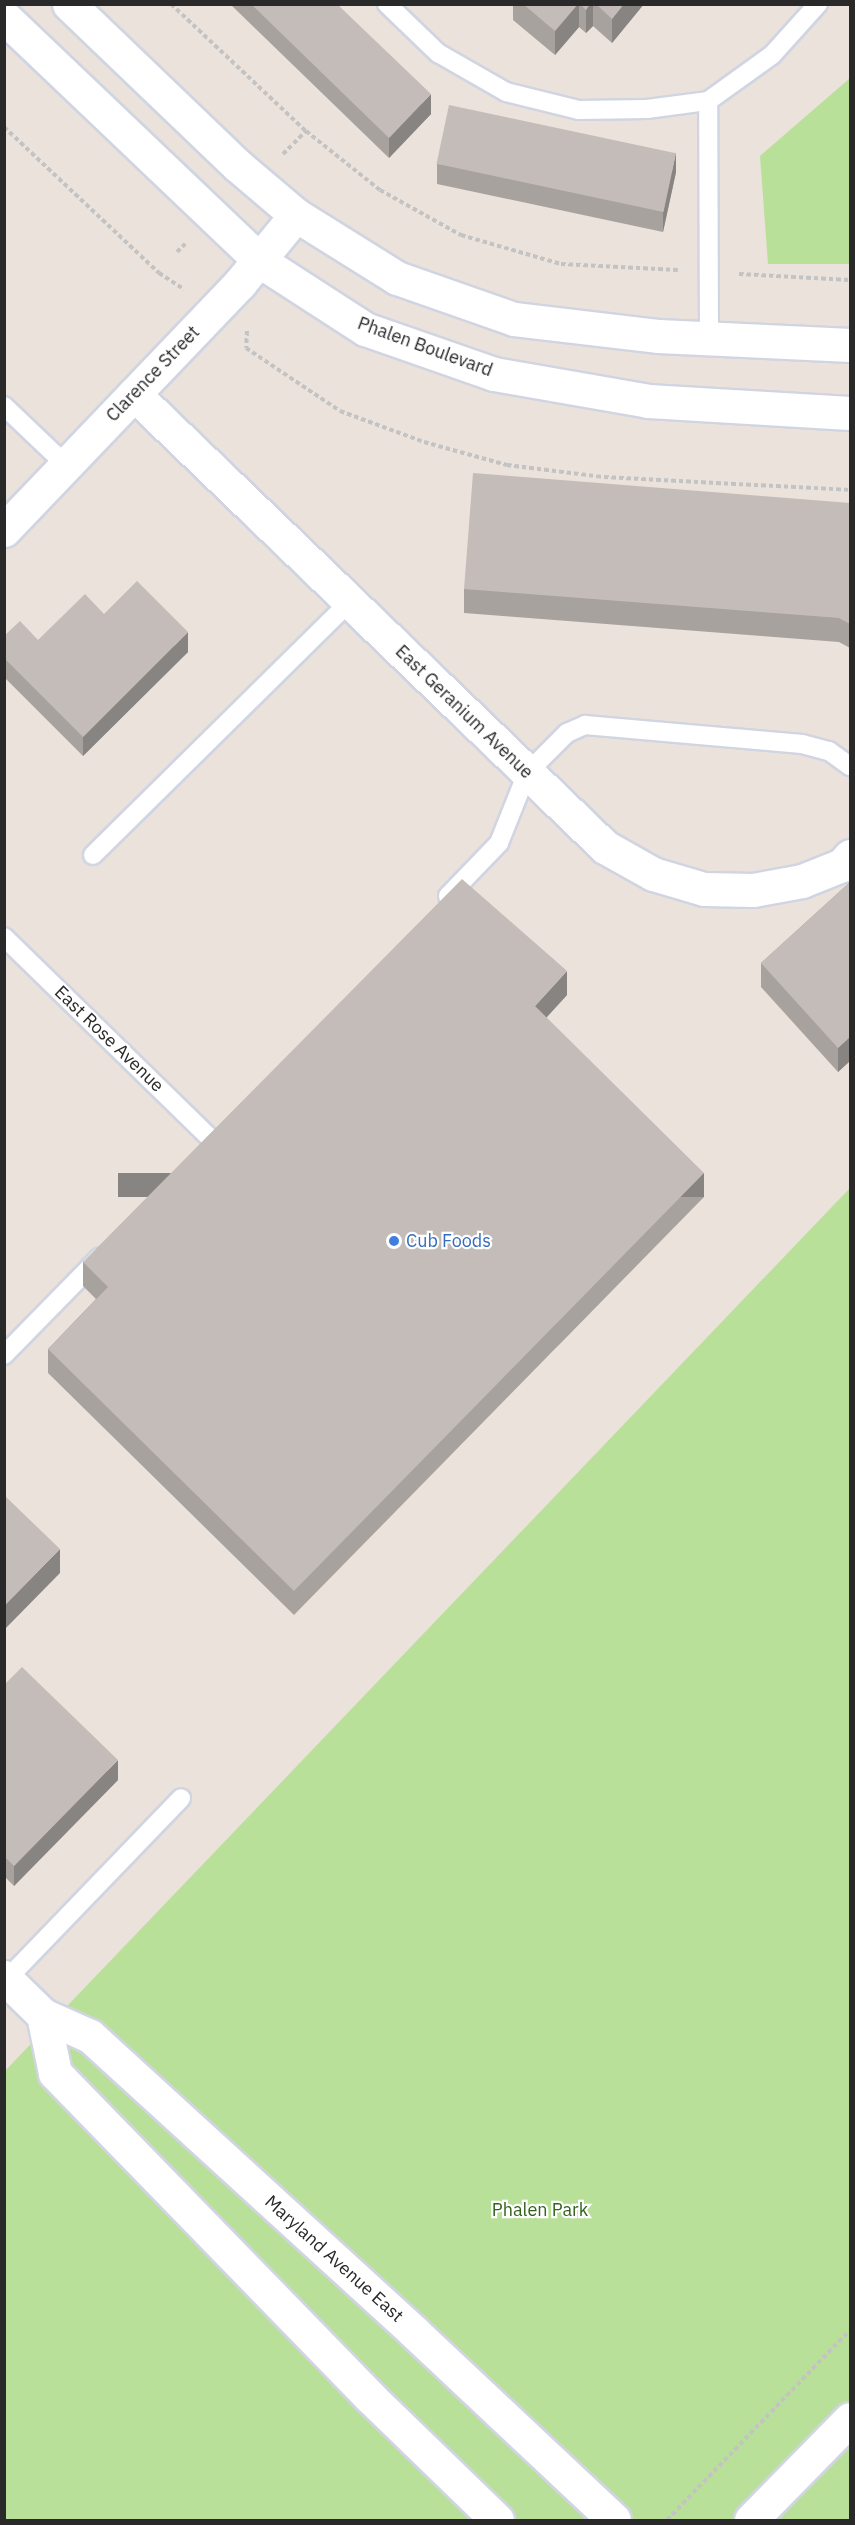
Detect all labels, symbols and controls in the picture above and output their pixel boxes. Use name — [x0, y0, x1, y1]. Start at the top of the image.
street label: Phalen Boulevard — [355, 313, 495, 381]
street label: Clarence Street — [102, 322, 204, 426]
street label: East Geranium Avenue — [391, 641, 537, 783]
street label: East Rose Avenue — [50, 981, 168, 1097]
place label: Cub Foods — [406, 1230, 491, 1252]
marker: Cub Foods — [387, 1234, 401, 1248]
street label: Maryland Avenue East — [260, 2191, 408, 2327]
park label: Phalen Park — [492, 2199, 588, 2221]

